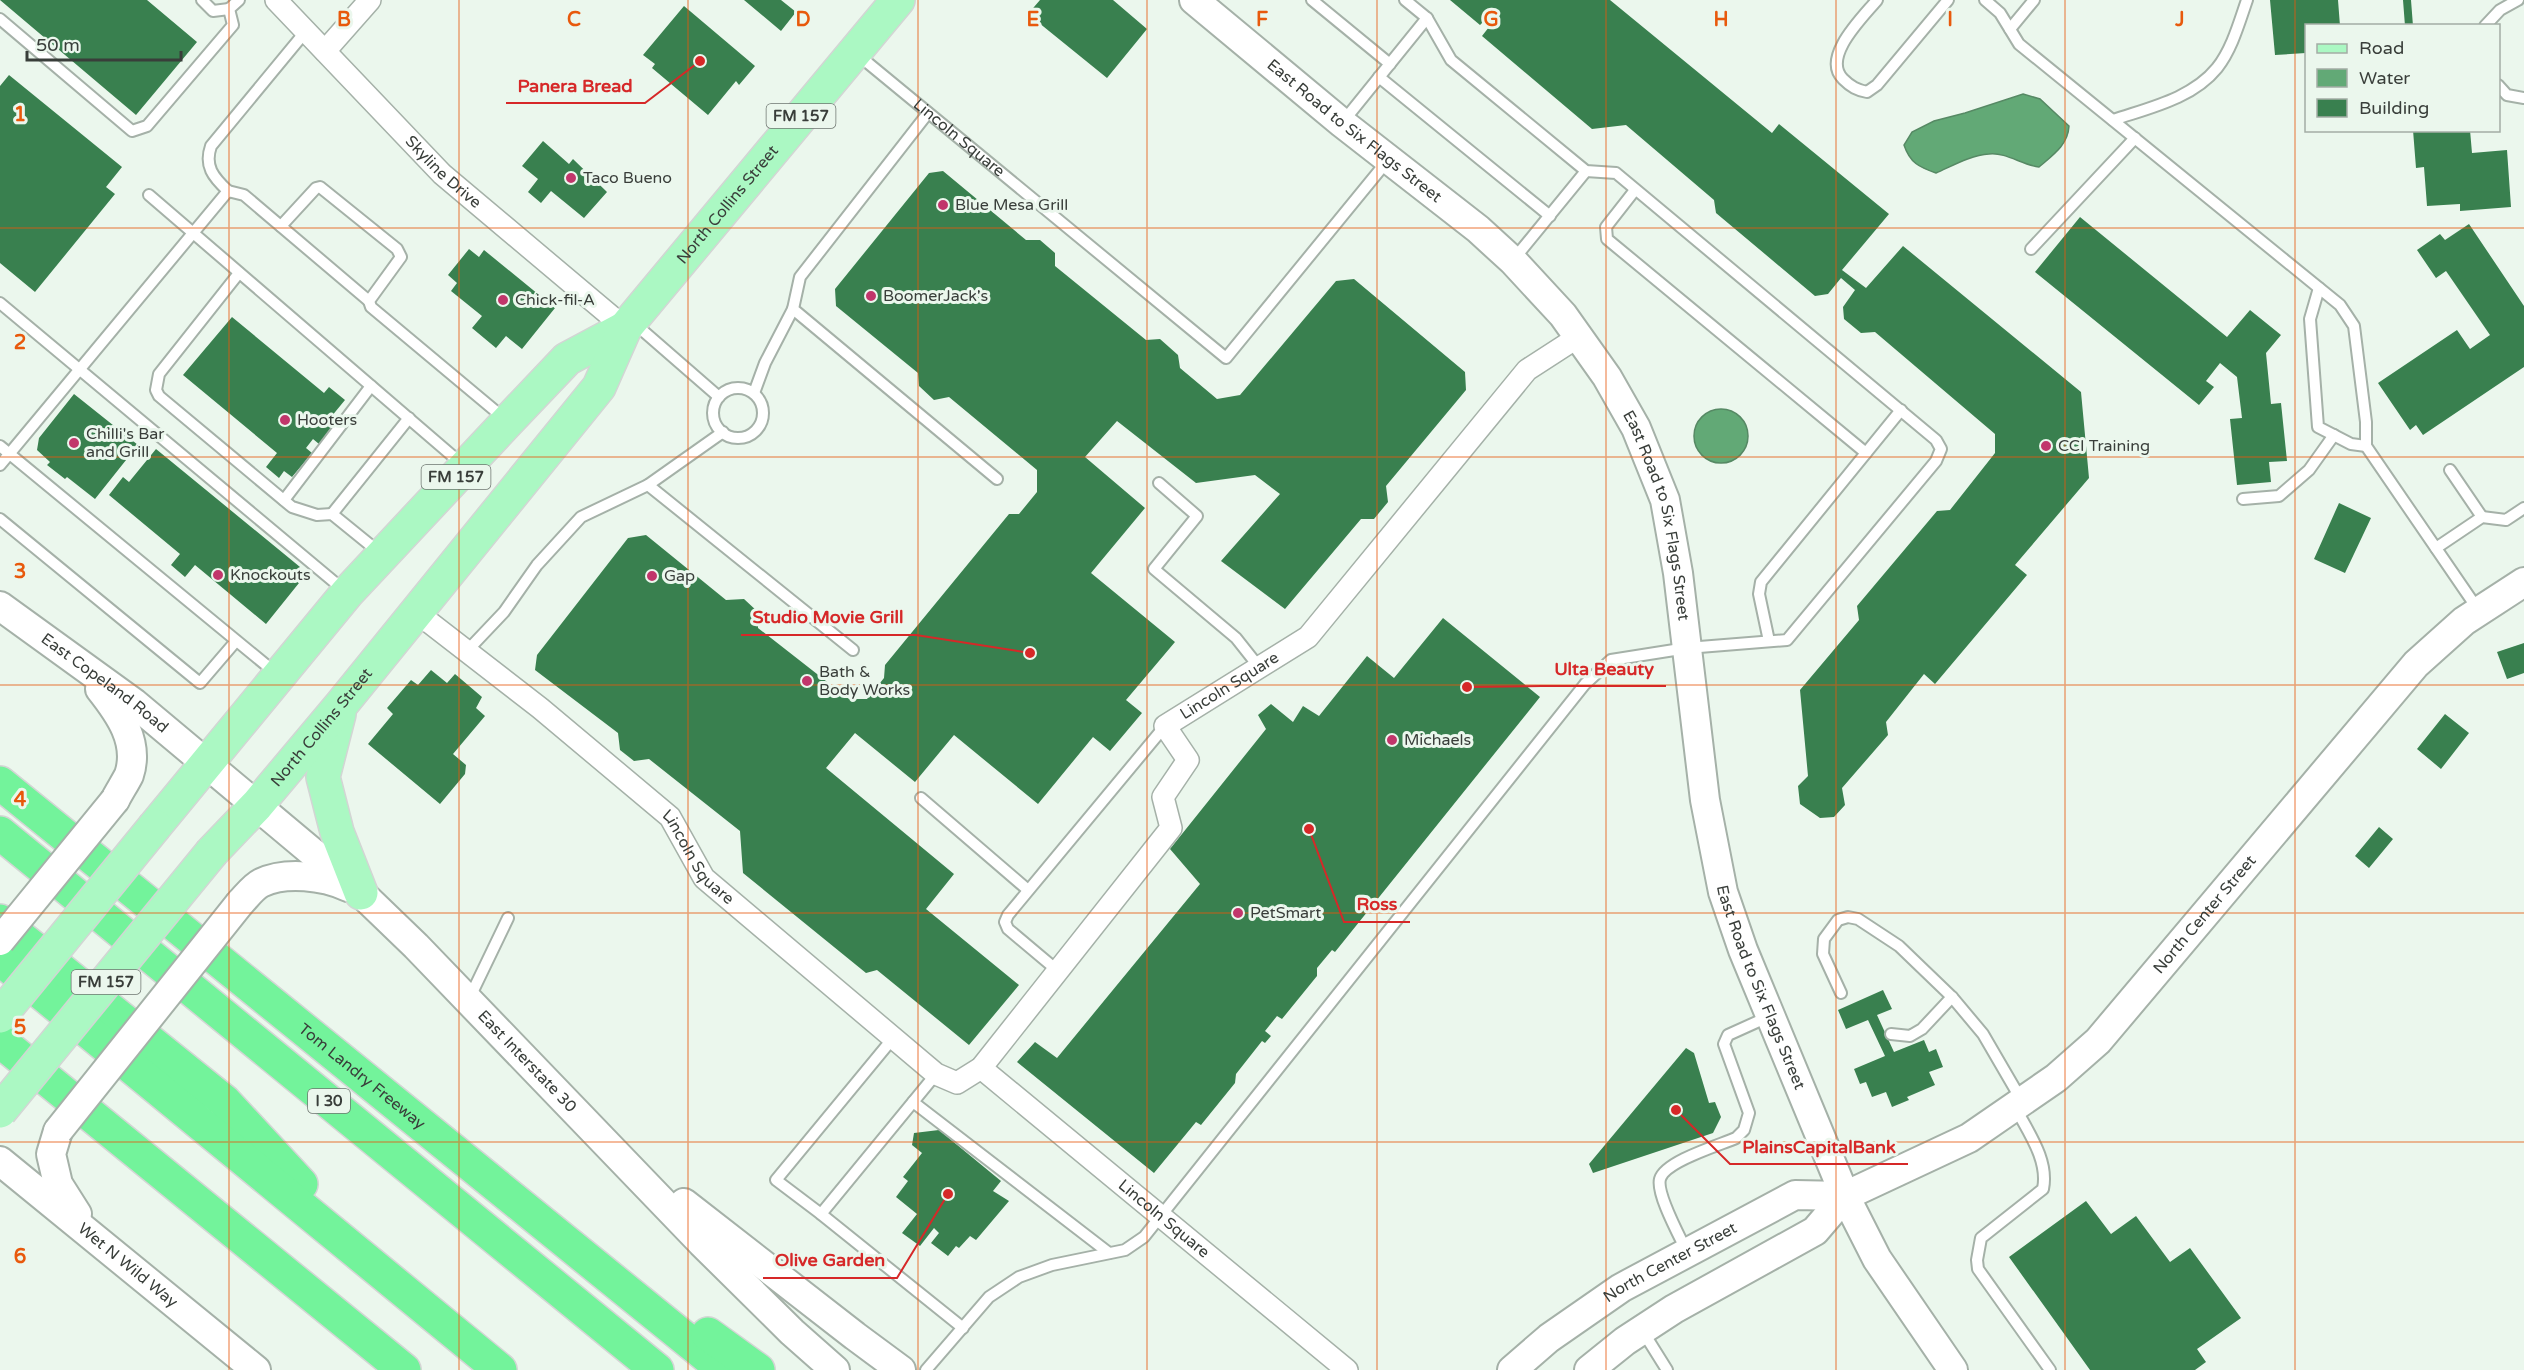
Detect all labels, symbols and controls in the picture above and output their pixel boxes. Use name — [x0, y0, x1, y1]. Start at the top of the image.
text: B — [337, 8, 351, 32]
text: C — [567, 8, 581, 32]
text: D — [795, 8, 811, 32]
text: E — [1027, 8, 1040, 32]
text: F — [1256, 8, 1268, 32]
text: G — [1483, 8, 1499, 32]
text: H — [1713, 8, 1729, 32]
text: I — [1947, 8, 1953, 32]
text: J — [2174, 8, 2185, 32]
scale bar — [27, 24, 182, 62]
legend — [2305, 24, 2500, 132]
text: 50 m — [36, 34, 80, 56]
text: Road — [2359, 37, 2404, 59]
street label: East Road to Six Flags Street — [1263, 55, 1446, 207]
callout: Panera Bread — [506, 67, 645, 103]
text: Water — [2359, 67, 2410, 89]
text: Panera Bread — [517, 75, 633, 97]
street label: Lincoln Square — [909, 94, 1009, 181]
text: Building — [2359, 97, 2429, 119]
text: 1 — [14, 103, 26, 127]
road number: FM 157 — [766, 104, 836, 128]
street label: Skyline Drive — [401, 131, 485, 213]
street label: North Collins Street — [672, 141, 783, 268]
place label: Taco Bueno — [583, 168, 672, 188]
marker: Taco Bueno — [564, 171, 578, 185]
place label: Blue Mesa Grill — [955, 195, 1068, 215]
marker: Blue Mesa Grill — [936, 198, 950, 212]
place label: BoomerJack's — [883, 286, 988, 306]
marker: BoomerJack's — [864, 289, 878, 303]
place label: Chick-fil-A — [515, 290, 595, 310]
marker: Chick-fil-A — [496, 293, 510, 307]
text: 2 — [14, 331, 26, 355]
street label: East Road to Six Flags Street — [1618, 407, 1694, 622]
place label: Hooters — [297, 410, 357, 430]
marker: Hooters — [278, 413, 292, 427]
place label: Chilli's Bar and Grill — [86, 424, 165, 462]
marker: Chilli's Bar and Grill — [67, 436, 81, 450]
place label: CCI Training — [2058, 436, 2150, 456]
marker: CCI Training — [2039, 439, 2053, 453]
road number: FM 157 — [422, 465, 490, 489]
text: 3 — [14, 560, 26, 584]
place label: Knockouts — [230, 565, 311, 585]
place label: Gap — [664, 566, 695, 586]
marker: Knockouts — [211, 568, 225, 582]
marker: Gap — [645, 569, 659, 583]
callout: Studio Movie Grill — [741, 599, 916, 635]
text: Studio Movie Grill — [753, 606, 903, 628]
street label: East Copeland Road — [37, 629, 172, 737]
street label: Lincoln Square — [1176, 648, 1283, 724]
callout: Ulta Beauty — [1542, 650, 1666, 686]
text: Ulta Beauty — [1554, 658, 1654, 680]
place label: Bath & Body Works — [819, 662, 910, 700]
street label: North Collins Street — [267, 664, 377, 791]
marker: Bath & Body Works — [800, 674, 814, 688]
place label: Michaels — [1404, 730, 1471, 750]
marker: Michaels — [1385, 733, 1399, 747]
text: 4 — [14, 788, 27, 812]
street label: Lincoln Square — [658, 805, 738, 909]
street label: North Center Street — [2149, 851, 2260, 978]
street label: East Road to Six Flags Street — [1712, 883, 1810, 1092]
callout: Ross — [1344, 886, 1410, 922]
text: Ross — [1356, 893, 1398, 915]
place label: PetSmart — [1250, 903, 1321, 923]
marker: PetSmart — [1231, 906, 1245, 920]
road number: FM 157 — [72, 970, 140, 994]
street label: East Interstate 30 — [473, 1006, 581, 1117]
text: 5 — [14, 1016, 26, 1040]
street label: Tom Landry Freeway — [294, 1019, 430, 1134]
road number: I 30 — [308, 1089, 350, 1113]
callout: PlainsCapitalBank — [1730, 1128, 1908, 1164]
text: PlainsCapitalBank — [1742, 1136, 1896, 1158]
street label: Lincoln Square — [1114, 1175, 1214, 1262]
street label: North Center Street — [1600, 1218, 1740, 1307]
street label: Wet N Wild Way — [74, 1219, 182, 1312]
callout: Olive Garden — [763, 1242, 897, 1278]
text: 6 — [14, 1245, 26, 1269]
text: Olive Garden — [775, 1249, 885, 1271]

